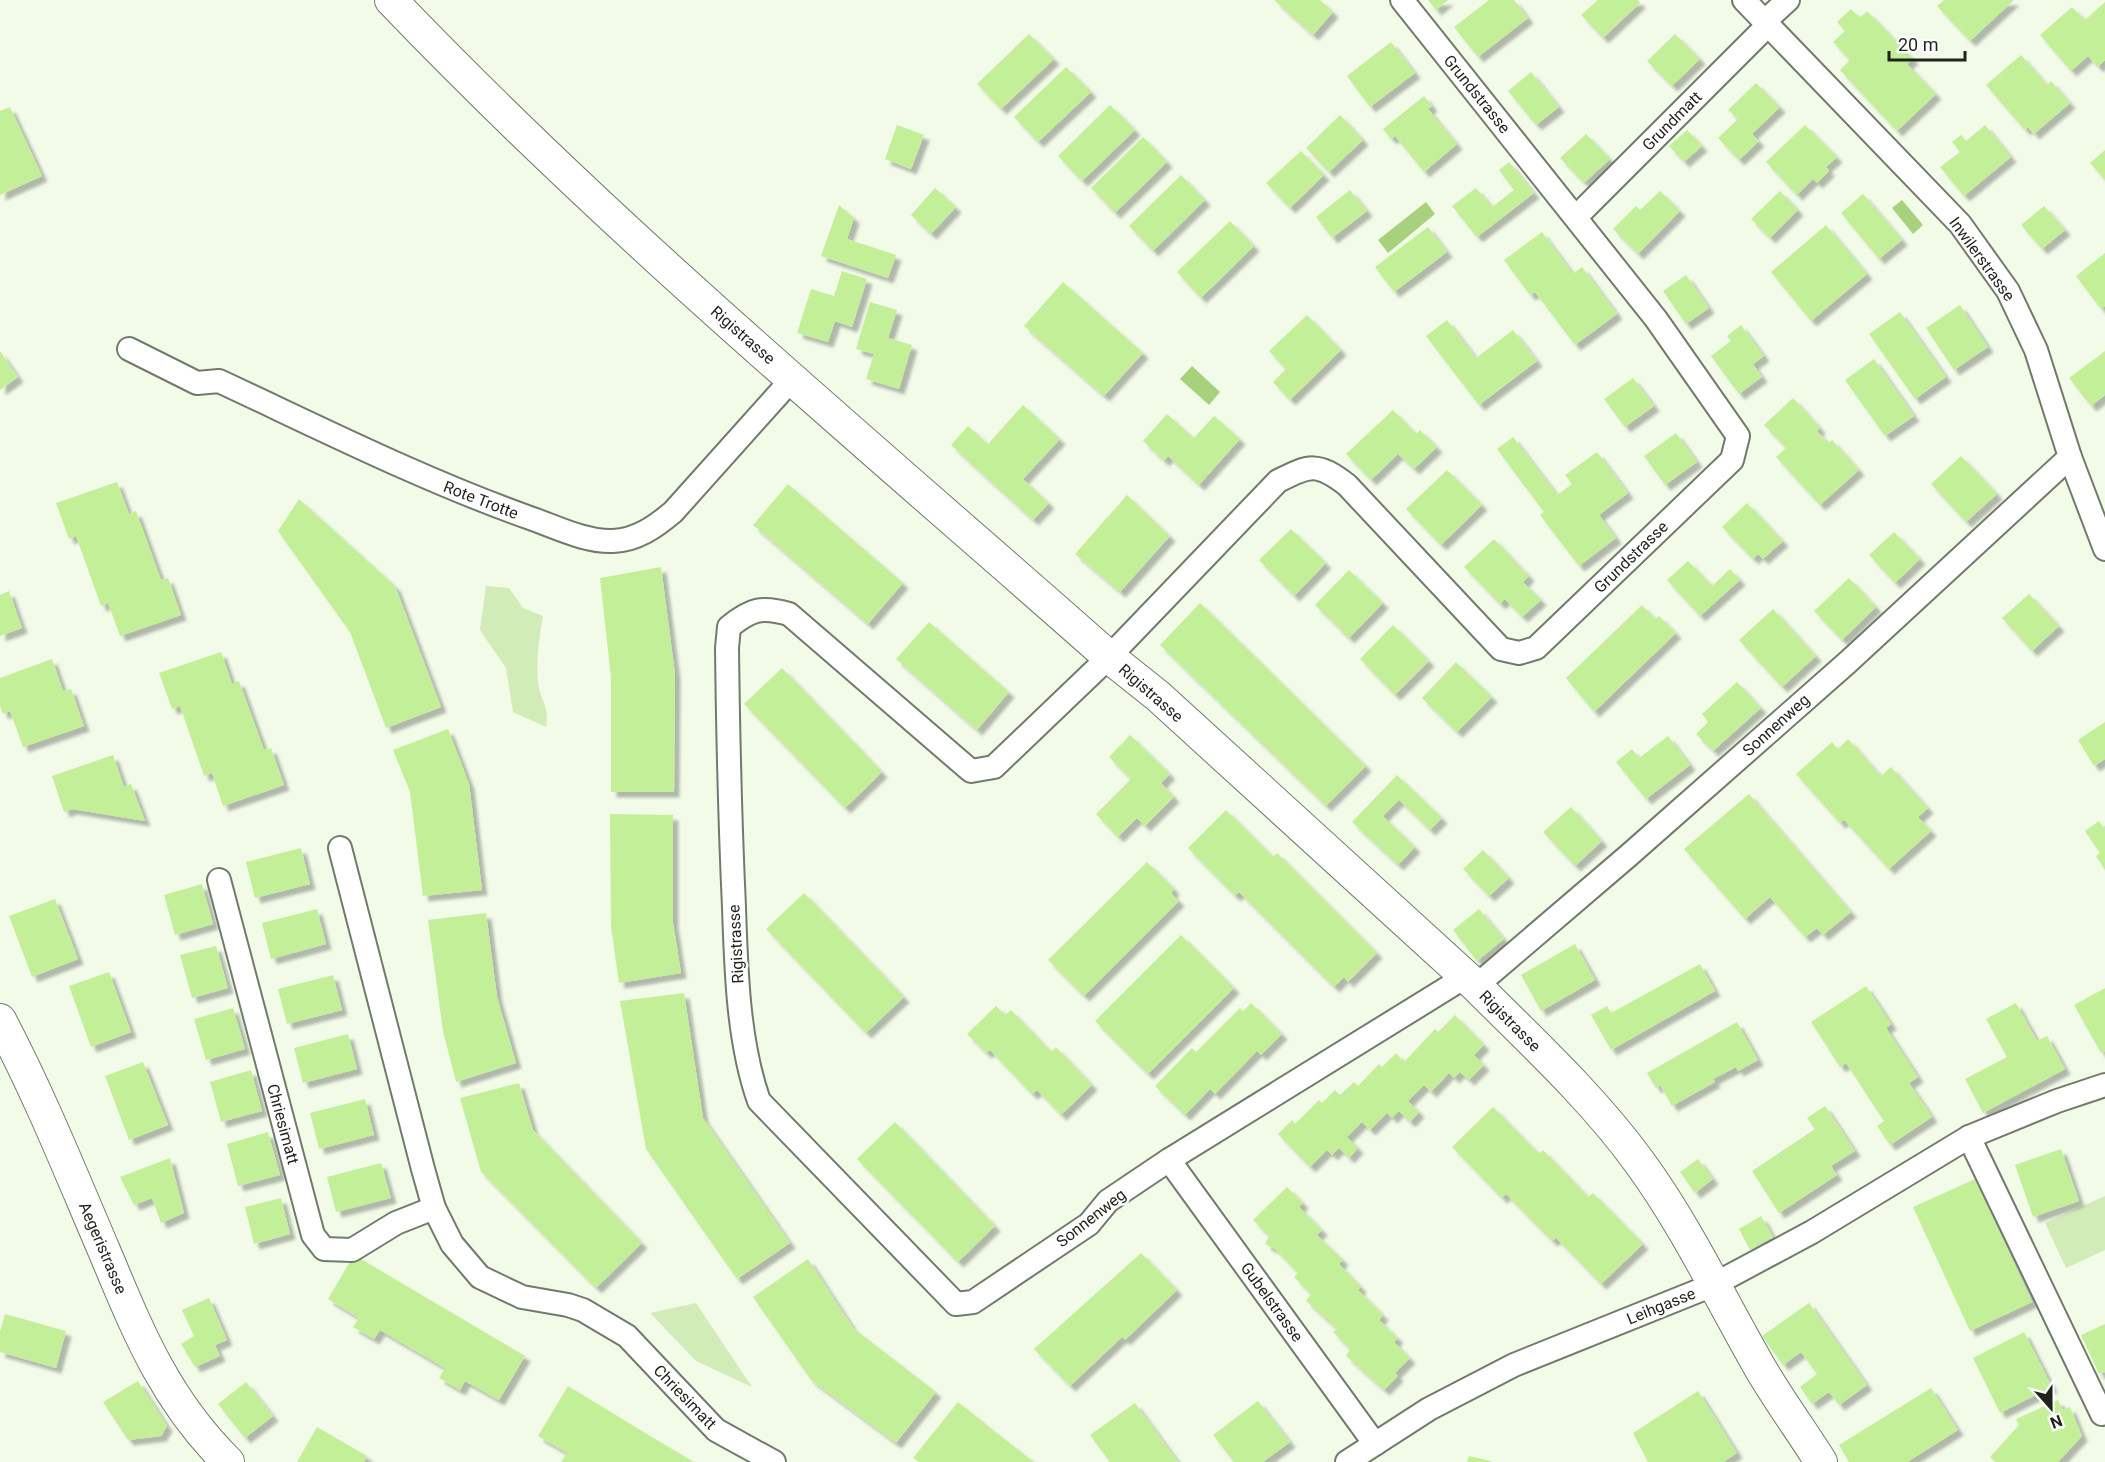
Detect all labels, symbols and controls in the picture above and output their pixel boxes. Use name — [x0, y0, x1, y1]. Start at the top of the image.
scale bar — [1889, 24, 1966, 62]
text: 20 m — [1898, 34, 1938, 55]
street label: Grundstrasse — [1440, 51, 1514, 137]
street label: Grundmatt — [1638, 87, 1706, 155]
street label: Inwilerstrasse — [1945, 213, 2019, 305]
street label: Rigistrasse — [707, 302, 779, 368]
street label: Rote Trotte — [441, 477, 521, 523]
street label: Grundstrasse — [1590, 517, 1672, 597]
street label: Rigistrasse — [1115, 660, 1187, 726]
street label: Sonnenweg — [1739, 690, 1813, 760]
street label: Rigistrasse — [724, 904, 748, 984]
street label: Rigistrasse — [1475, 986, 1545, 1056]
street label: Chriesimatt — [263, 1082, 303, 1166]
street label: Sonnenweg — [1052, 1185, 1130, 1251]
street label: Aegeristrasse — [75, 1199, 131, 1297]
street label: Gubelstrasse — [1237, 1259, 1307, 1345]
street label: Leihgasse — [1624, 1284, 1698, 1328]
street label: Chriesimatt — [650, 1361, 720, 1433]
north arrow — [2021, 1378, 2081, 1438]
text: N — [2048, 1411, 2065, 1432]

